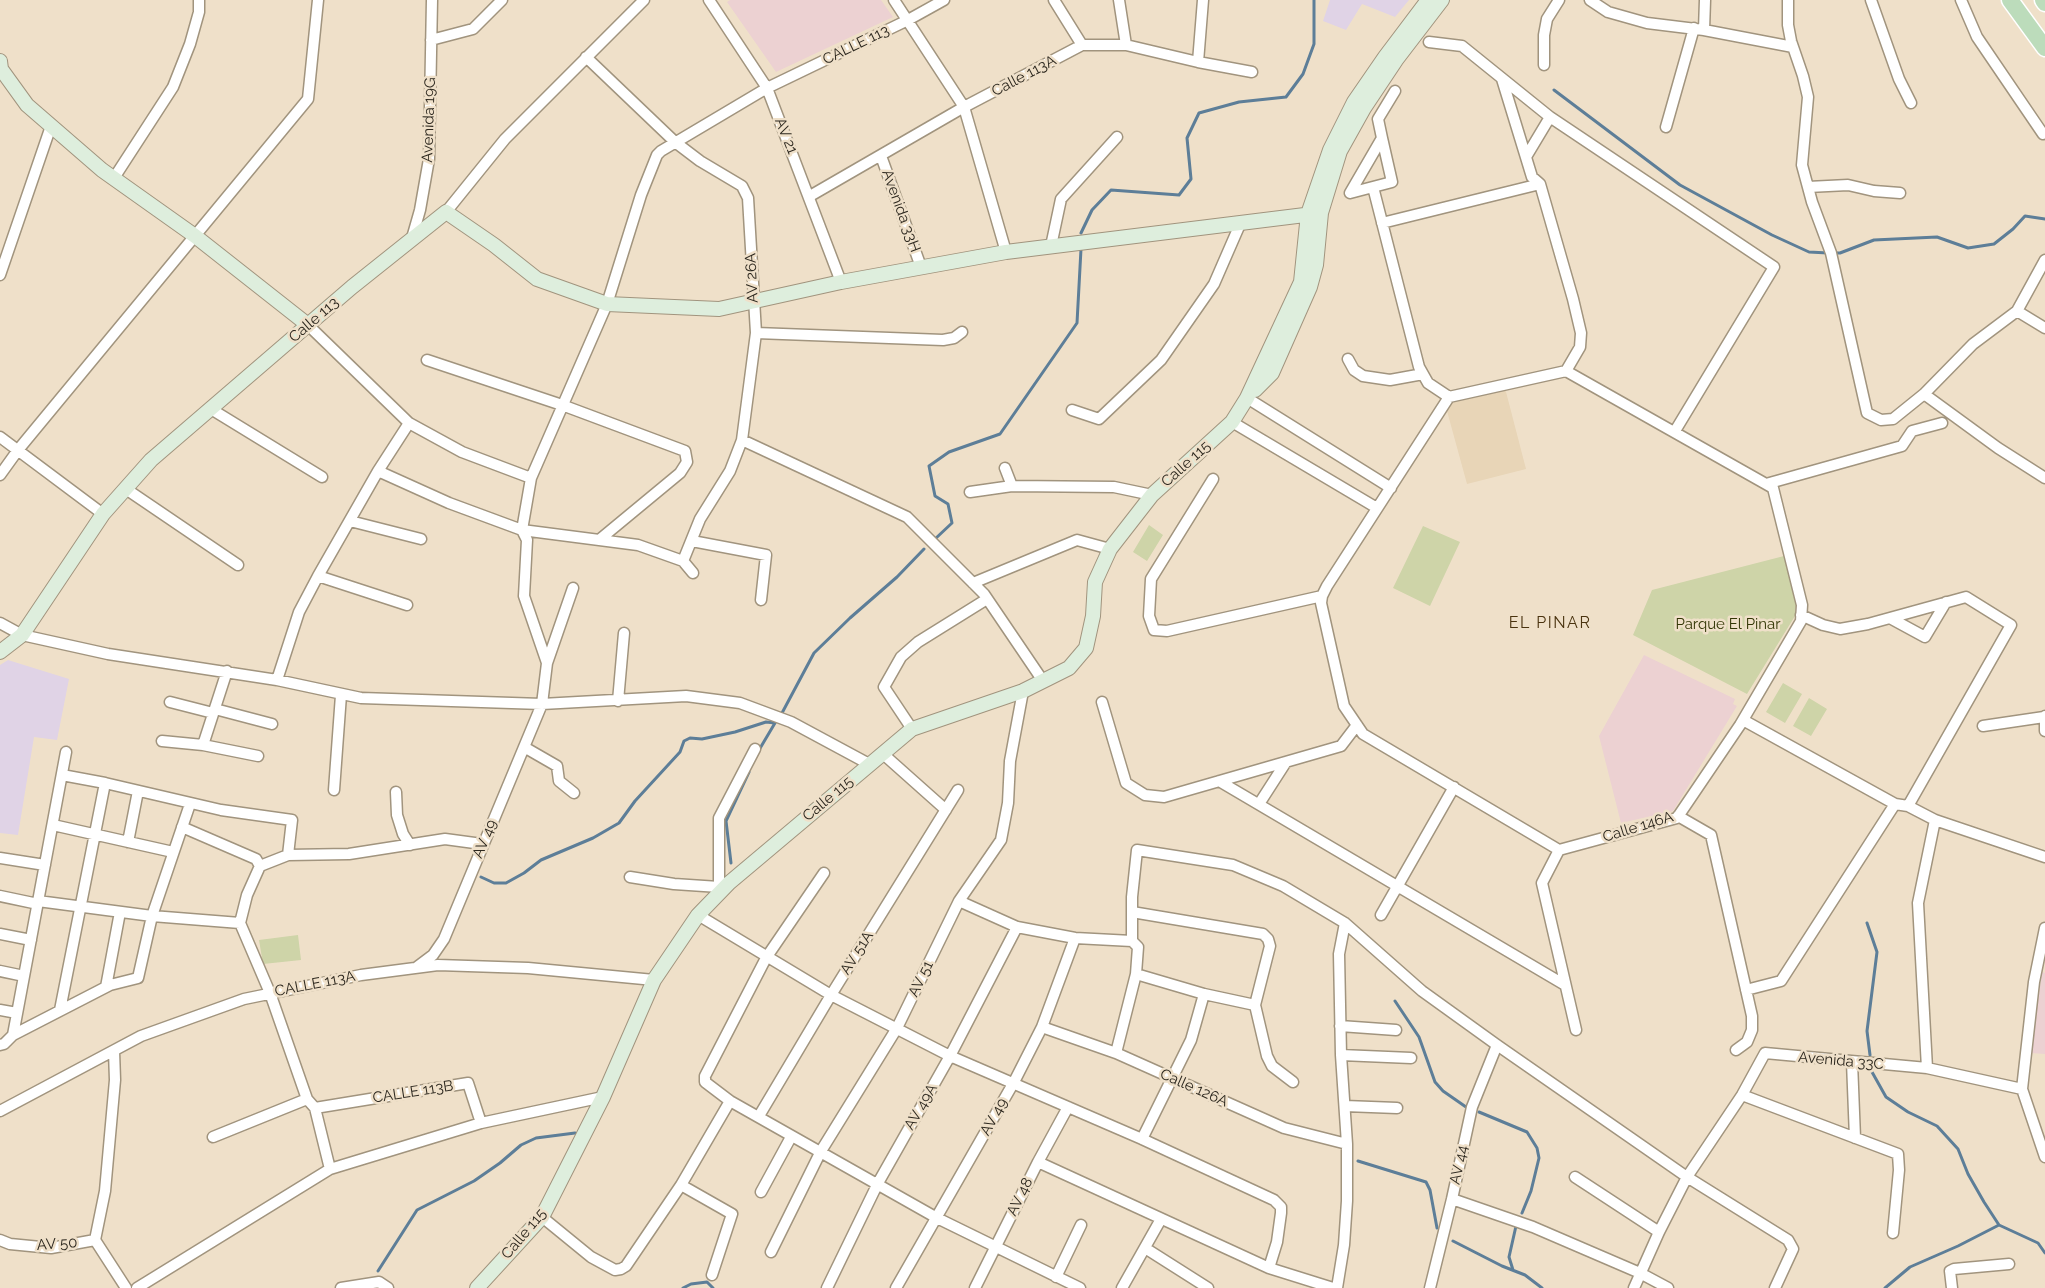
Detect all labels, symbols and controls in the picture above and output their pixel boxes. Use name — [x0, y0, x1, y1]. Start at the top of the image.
street label: CALLE 113 — [820, 21, 892, 69]
street label: Calle 113A — [989, 52, 1059, 100]
street label: Avenida 19G — [419, 77, 439, 163]
street label: AV 21 — [771, 115, 801, 157]
street label: Avenida 33H — [878, 167, 924, 255]
street label: AV 26A — [742, 253, 762, 303]
street label: Calle 113 — [285, 293, 343, 347]
street label: Calle 115 — [1158, 437, 1214, 491]
district label: EL PINAR — [1509, 613, 1591, 633]
park label: Parque El Pinar — [1675, 615, 1781, 633]
street label: Calle 115 — [799, 773, 857, 825]
street label: Calle 146A — [1601, 808, 1675, 846]
street label: AV 49 — [469, 817, 501, 861]
street label: AV 51A — [837, 928, 877, 978]
street label: AV 51 — [905, 958, 937, 1000]
street label: CALLE 113A — [273, 967, 357, 1001]
street label: Avenida 33C — [1797, 1048, 1885, 1074]
street label: Calle 126A — [1157, 1065, 1231, 1111]
street label: CALLE 113B — [371, 1077, 455, 1107]
street label: AV 49A — [901, 1081, 941, 1133]
street label: AV 49 — [976, 1095, 1012, 1139]
street label: AV 44 — [1446, 1144, 1472, 1186]
street label: AV 48 — [1003, 1175, 1037, 1219]
street label: Calle 115 — [498, 1205, 550, 1263]
street label: AV 50 — [36, 1234, 78, 1254]

